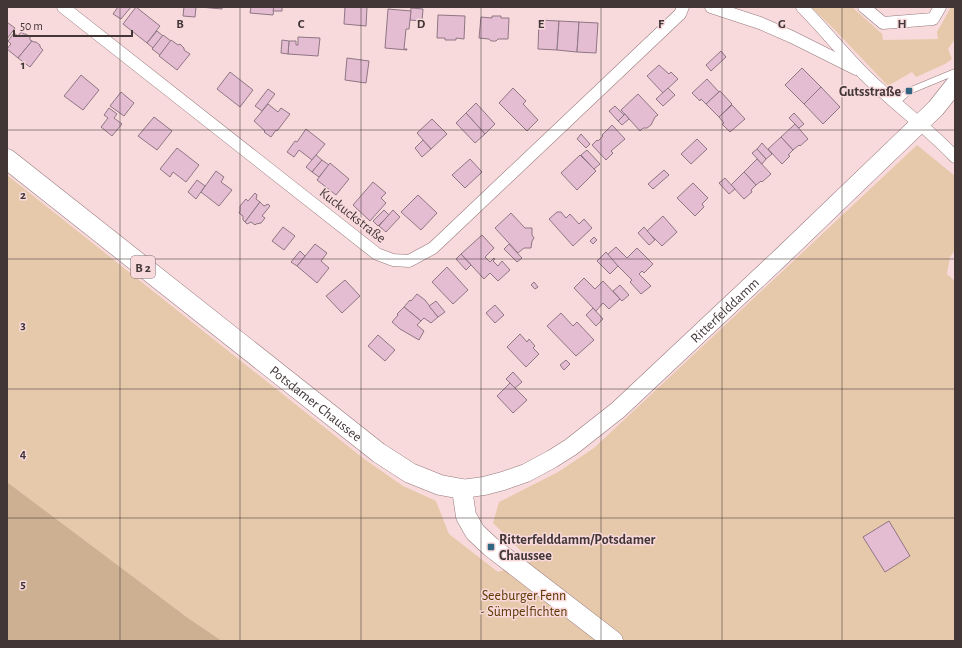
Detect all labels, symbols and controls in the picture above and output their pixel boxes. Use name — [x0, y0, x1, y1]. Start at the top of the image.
scale bar — [14, 12, 132, 38]
text: B — [176, 18, 184, 31]
text: C — [298, 18, 305, 31]
text: D — [417, 18, 426, 31]
text: E — [538, 18, 545, 31]
text: F — [658, 18, 665, 31]
text: G — [778, 18, 786, 31]
text: H — [897, 18, 907, 31]
text: 50 m — [20, 20, 43, 32]
text: 1 — [21, 59, 25, 72]
place label: Gutsstraße — [839, 85, 901, 99]
marker: Gutsstraße — [904, 86, 914, 96]
street label: Kuckuckstraße — [317, 186, 388, 246]
text: 2 — [20, 189, 26, 202]
road number: B 2 — [131, 256, 155, 278]
street label: Ritterfelddamm — [688, 276, 762, 346]
text: 3 — [20, 319, 26, 332]
street label: Potsdamer Chaussee — [267, 364, 364, 445]
text: 4 — [20, 448, 27, 461]
place label: Ritterfelddamm/Potsdamer Chaussee — [499, 533, 656, 563]
marker: Ritterfelddamm/Potsdamer Chaussee — [486, 542, 496, 552]
text: 5 — [20, 578, 26, 591]
park label: Seeburger Fenn - Sümpelfichten — [481, 589, 567, 619]

